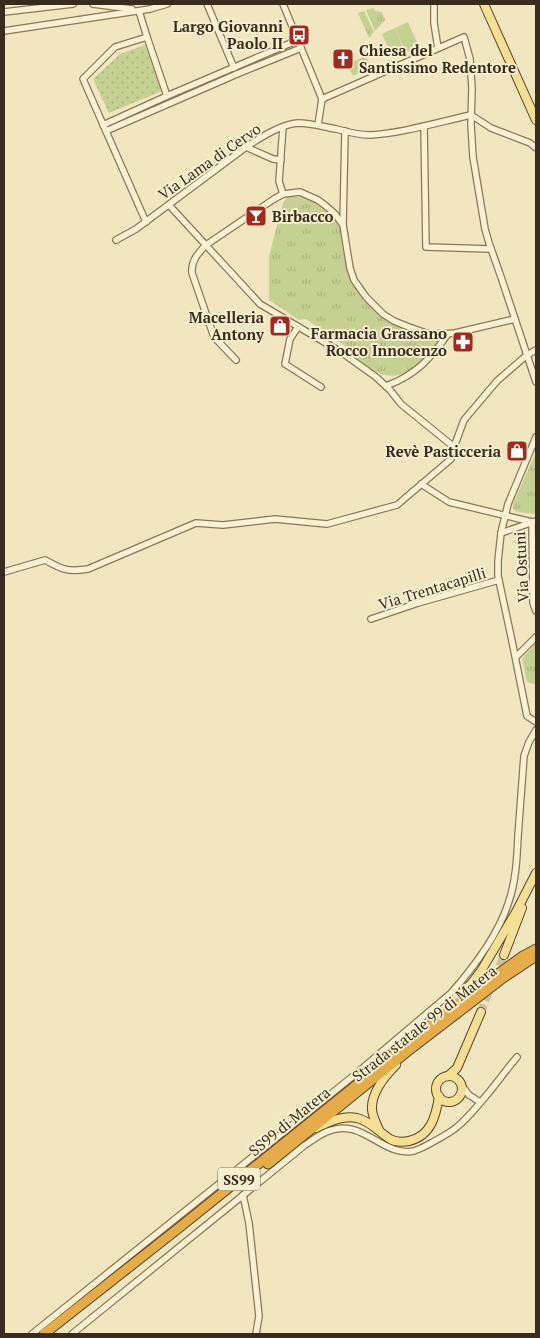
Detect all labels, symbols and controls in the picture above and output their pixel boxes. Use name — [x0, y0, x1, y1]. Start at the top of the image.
place label: Largo Giovanni Paolo II — [173, 16, 283, 53]
bus stop icon: Largo Giovanni Paolo II — [287, 23, 311, 47]
place label: Chiesa del Santissimo Redentore — [359, 40, 516, 77]
church icon: Chiesa del Santissimo Redentore — [331, 47, 355, 71]
street label: Via Lama di Cervo — [154, 118, 264, 204]
bar icon: Birbacco — [244, 204, 268, 228]
place label: Birbacco — [272, 206, 333, 226]
place label: Macelleria Antony — [189, 307, 265, 344]
shop icon: Macelleria Antony — [268, 314, 292, 338]
place label: Farmacia Grassano Rocco Innocenzo — [311, 323, 447, 360]
pharmacy icon: Farmacia Grassano Rocco Innocenzo — [451, 330, 475, 354]
shop icon: Revè Pasticceria — [505, 439, 529, 463]
place label: Revè Pasticceria — [386, 441, 502, 461]
street label: Via Ostuni — [509, 531, 533, 603]
street label: Via Trentacapilli — [376, 562, 488, 614]
street label: Strada statale 99 di Matera — [348, 960, 501, 1086]
street label: SS99 di Matera — [244, 1082, 334, 1160]
road number: SS99 — [218, 1168, 260, 1190]

